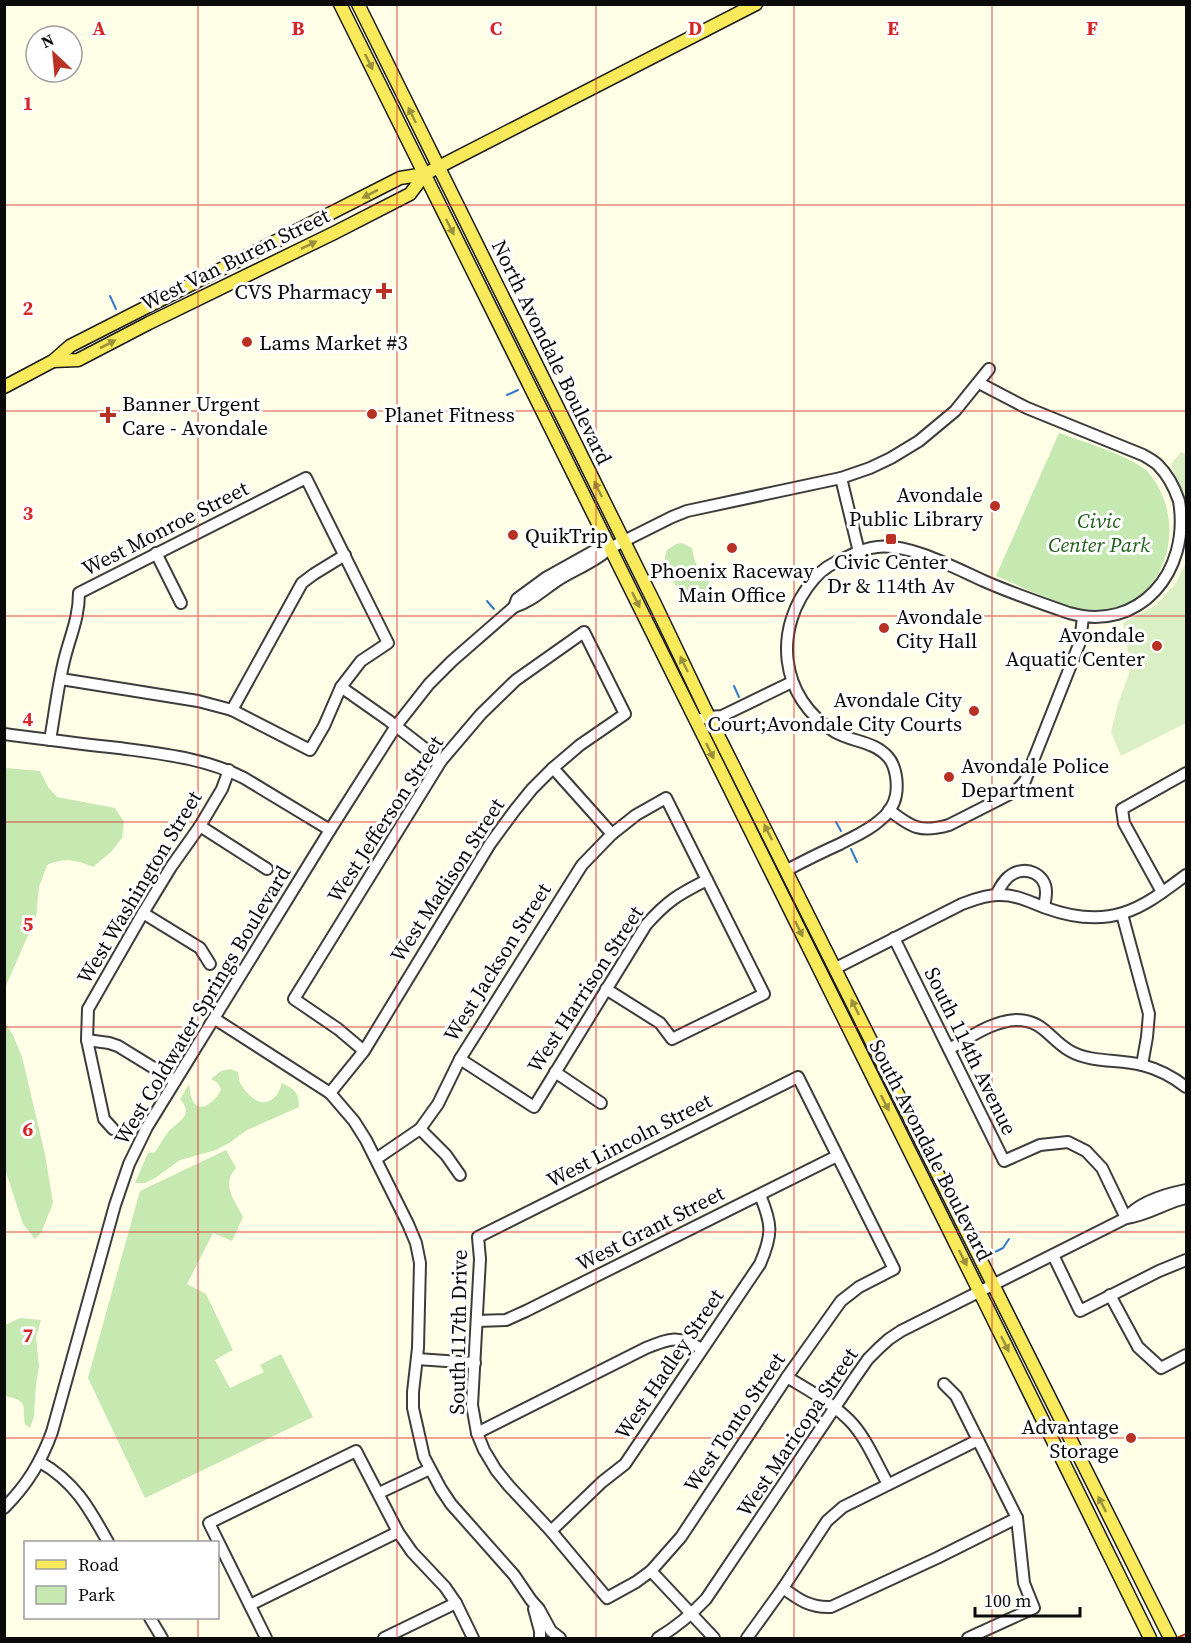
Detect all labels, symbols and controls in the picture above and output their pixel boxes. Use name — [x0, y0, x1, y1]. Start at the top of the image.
text: A — [92, 14, 106, 42]
text: B — [291, 14, 305, 42]
text: C — [490, 14, 502, 42]
text: D — [688, 14, 702, 42]
text: E — [887, 14, 899, 42]
text: F — [1086, 14, 1098, 42]
north arrow — [24, 24, 84, 84]
text: N — [37, 28, 58, 53]
one-way arrow — [363, 53, 373, 71]
text: 1 — [23, 89, 33, 117]
one-way arrow — [408, 106, 417, 123]
one-way arrow — [361, 188, 379, 198]
street label: West Van Buren Street — [136, 201, 334, 317]
one-way arrow — [445, 218, 455, 235]
street label: North Avondale Boulevard — [485, 235, 619, 469]
one-way arrow — [301, 240, 318, 249]
place label: CVS Pharmacy — [235, 277, 372, 306]
marker: CVS Pharmacy — [377, 284, 391, 298]
text: 2 — [23, 294, 34, 322]
place label: Lams Market #3 — [259, 328, 408, 357]
marker: Lams Market #3 — [240, 335, 254, 349]
one-way arrow — [99, 340, 117, 350]
place label: Banner Urgent Care - Avondale — [122, 389, 268, 442]
place label: Planet Fitness — [384, 400, 515, 429]
marker: Banner Urgent Care - Avondale — [99, 406, 117, 424]
marker: Planet Fitness — [365, 407, 379, 421]
street label: West Monroe Street — [77, 473, 253, 582]
one-way arrow — [593, 480, 603, 497]
place label: Avondale Public Library — [849, 480, 983, 533]
text: 3 — [23, 499, 34, 527]
marker: Avondale Public Library — [988, 499, 1002, 513]
park label: Civic Center Park — [1048, 506, 1150, 559]
place label: QuikTrip — [525, 521, 608, 550]
marker: QuikTrip — [506, 528, 520, 542]
marker: Civic Center Dr & 114th Av — [884, 532, 898, 546]
marker: Phoenix Raceway Main Office — [725, 541, 739, 555]
place label: Civic Center Dr & 114th Av — [827, 547, 955, 600]
place label: Phoenix Raceway Main Office — [650, 556, 814, 609]
one-way arrow — [631, 592, 640, 609]
place label: Avondale City Hall — [896, 602, 982, 655]
place label: Avondale Aquatic Center — [1006, 620, 1145, 673]
marker: Avondale City Hall — [877, 621, 891, 635]
marker: Avondale Aquatic Center — [1150, 639, 1164, 653]
one-way arrow — [679, 655, 688, 672]
place label: Avondale City Court;Avondale City Courts — [707, 685, 962, 738]
marker: Avondale City Court;Avondale City Courts — [967, 704, 981, 718]
text: 4 — [23, 705, 34, 733]
street label: West Jefferson Street — [320, 730, 450, 908]
one-way arrow — [706, 742, 715, 759]
place label: Avondale Police Department — [961, 751, 1109, 804]
marker: Avondale Police Department — [942, 770, 956, 784]
street label: West Washington Street — [70, 785, 208, 989]
street label: West Madison Street — [383, 792, 511, 968]
one-way arrow — [763, 824, 772, 841]
street label: West Coldwater Springs Boulevard — [107, 860, 297, 1150]
street label: West Jackson Street — [436, 877, 558, 1047]
street label: West Harrison Street — [520, 900, 650, 1078]
text: 5 — [23, 910, 34, 938]
one-way arrow — [794, 920, 803, 937]
street label: South 114th Avenue — [918, 962, 1024, 1140]
one-way arrow — [850, 998, 860, 1015]
street label: South Avondale Boulevard — [862, 1034, 1000, 1266]
street label: West Lincoln Street — [542, 1086, 717, 1194]
one-way arrow — [881, 1095, 890, 1112]
text: 6 — [23, 1115, 34, 1143]
street label: West Grant Street — [571, 1178, 729, 1278]
street label: South 117th Drive — [442, 1249, 474, 1415]
one-way arrow — [958, 1250, 968, 1267]
street label: West Hadley Street — [608, 1283, 730, 1445]
text: 7 — [23, 1321, 34, 1349]
one-way arrow — [1001, 1335, 1010, 1352]
street label: West Maricopa Street — [730, 1342, 865, 1522]
street label: West Tonto Street — [676, 1346, 792, 1498]
place label: Advantage Storage — [1022, 1412, 1119, 1465]
marker: Advantage Storage — [1124, 1431, 1138, 1445]
one-way arrow — [1097, 1496, 1107, 1513]
legend — [24, 1541, 219, 1619]
text: Road — [78, 1552, 119, 1577]
scale bar — [975, 1580, 1080, 1618]
text: Park — [78, 1582, 115, 1607]
text: 100 m — [984, 1588, 1031, 1613]

